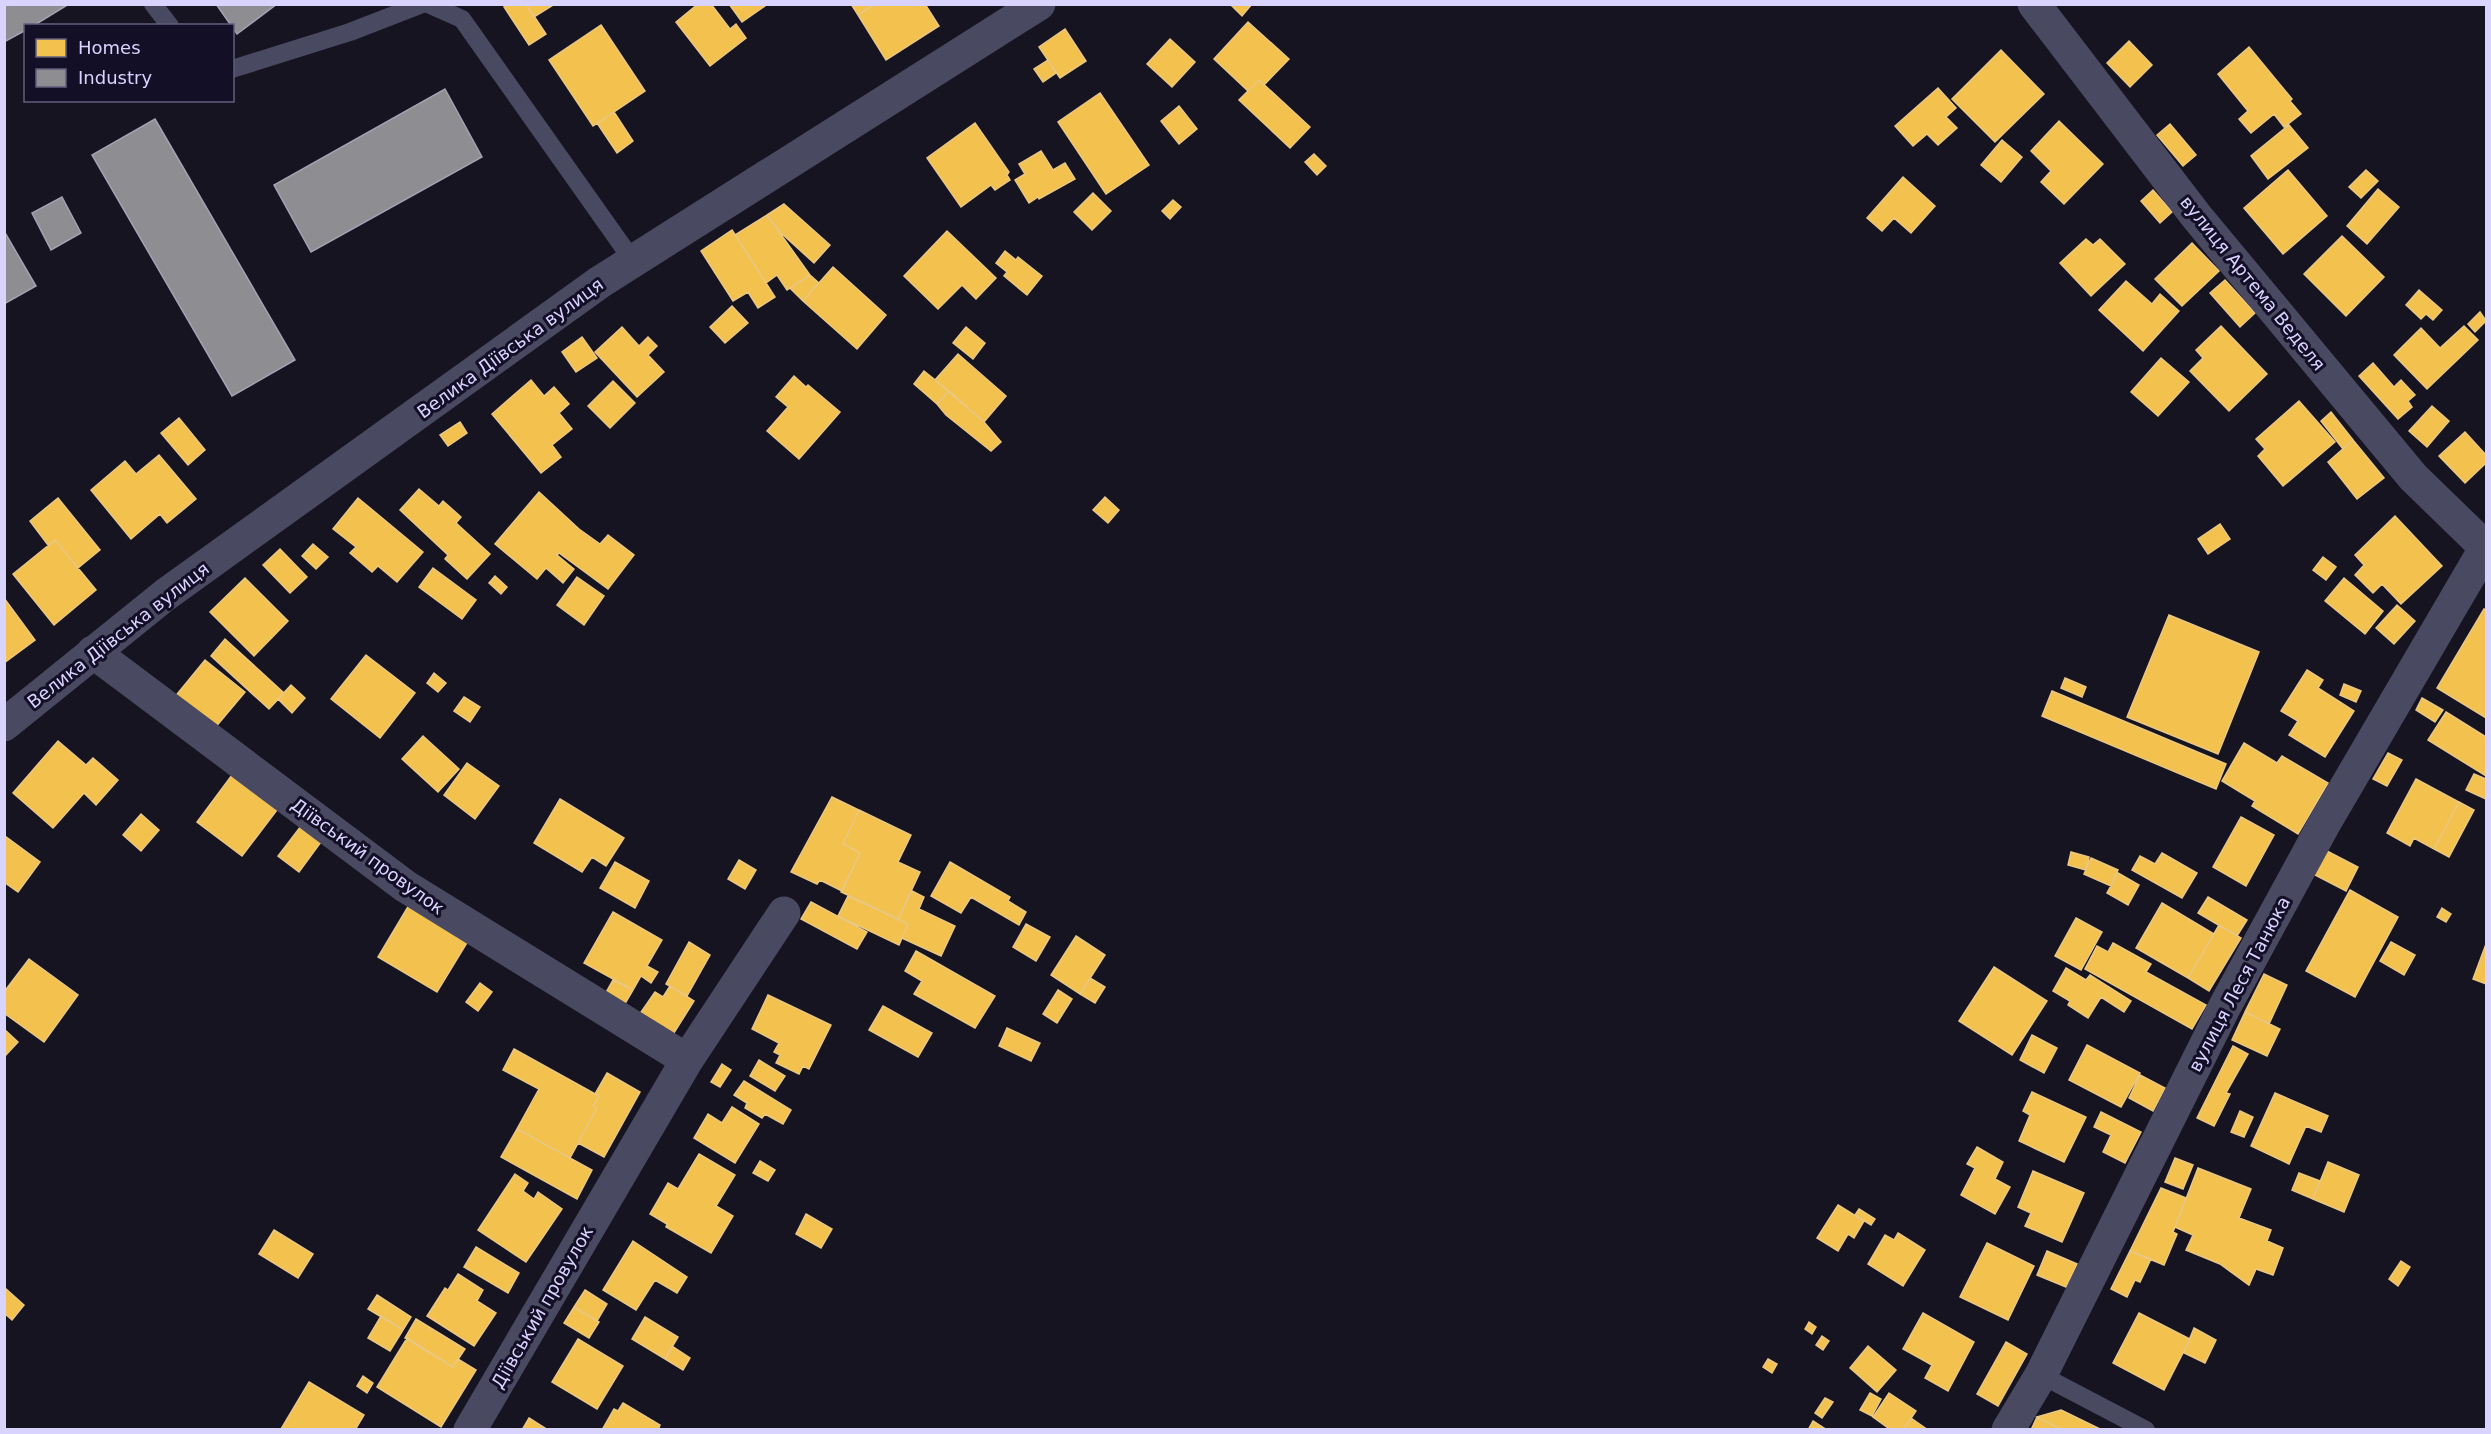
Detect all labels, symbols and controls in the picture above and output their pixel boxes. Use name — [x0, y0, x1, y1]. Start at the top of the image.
legend — [24, 24, 234, 102]
text: Homes — [78, 37, 141, 58]
text: Industry — [78, 67, 152, 88]
street label: вулиця Артема Веделя — [2176, 192, 2330, 374]
street label: Велика Діївська вулиця — [413, 273, 607, 423]
street label: Велика Діївська вулиця — [23, 558, 213, 712]
street label: Діївський провулок — [287, 793, 449, 919]
street label: вулиця Леся Танюка — [2184, 893, 2294, 1075]
street label: Діївський провулок — [487, 1222, 597, 1392]

